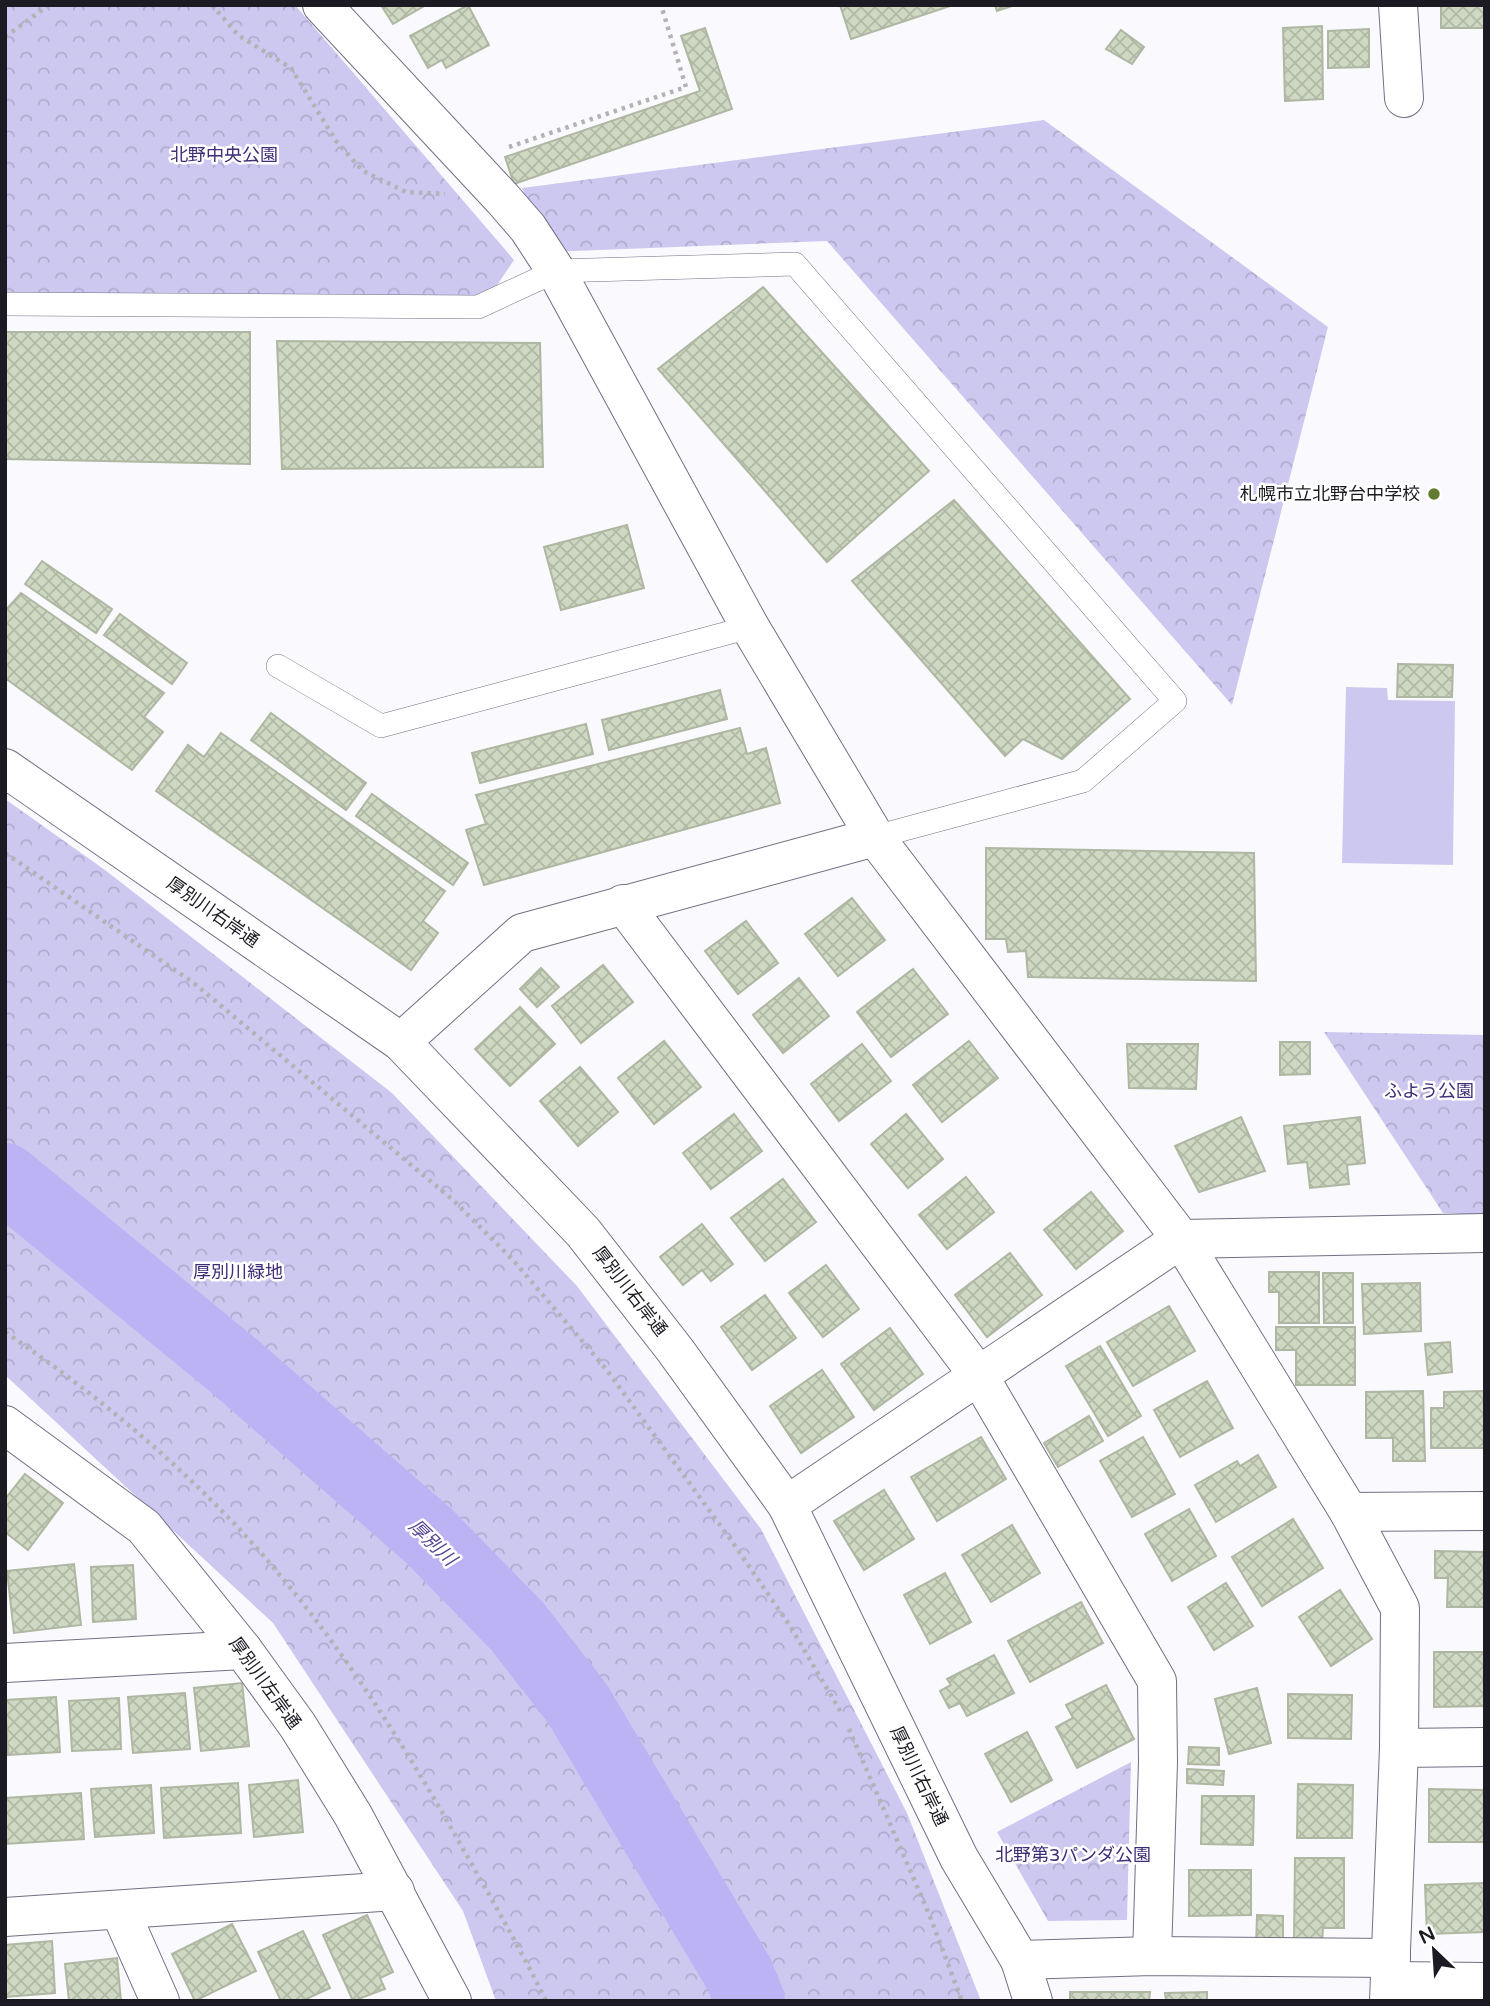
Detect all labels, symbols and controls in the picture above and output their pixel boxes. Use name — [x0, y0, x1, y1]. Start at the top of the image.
park label: 北野中央公園 — [170, 144, 278, 166]
place label: 札幌市立北野台中学校 — [1240, 483, 1420, 505]
marker: 札幌市立北野台中学校 — [1426, 486, 1442, 502]
street label: 厚別川右岸通 — [162, 872, 264, 952]
park label: ふよう公園 — [1384, 1080, 1474, 1102]
street label: 厚別川右岸通 — [588, 1242, 672, 1340]
park label: 厚別川緑地 — [193, 1261, 283, 1283]
water label: 厚別川 — [404, 1515, 462, 1572]
street label: 厚別川左岸通 — [224, 1633, 306, 1733]
street label: 厚別川右岸通 — [885, 1723, 953, 1829]
park label: 北野第3パンダ公園 — [995, 1844, 1151, 1866]
north arrow — [1399, 1915, 1469, 1985]
text: N — [1416, 1922, 1439, 1949]

